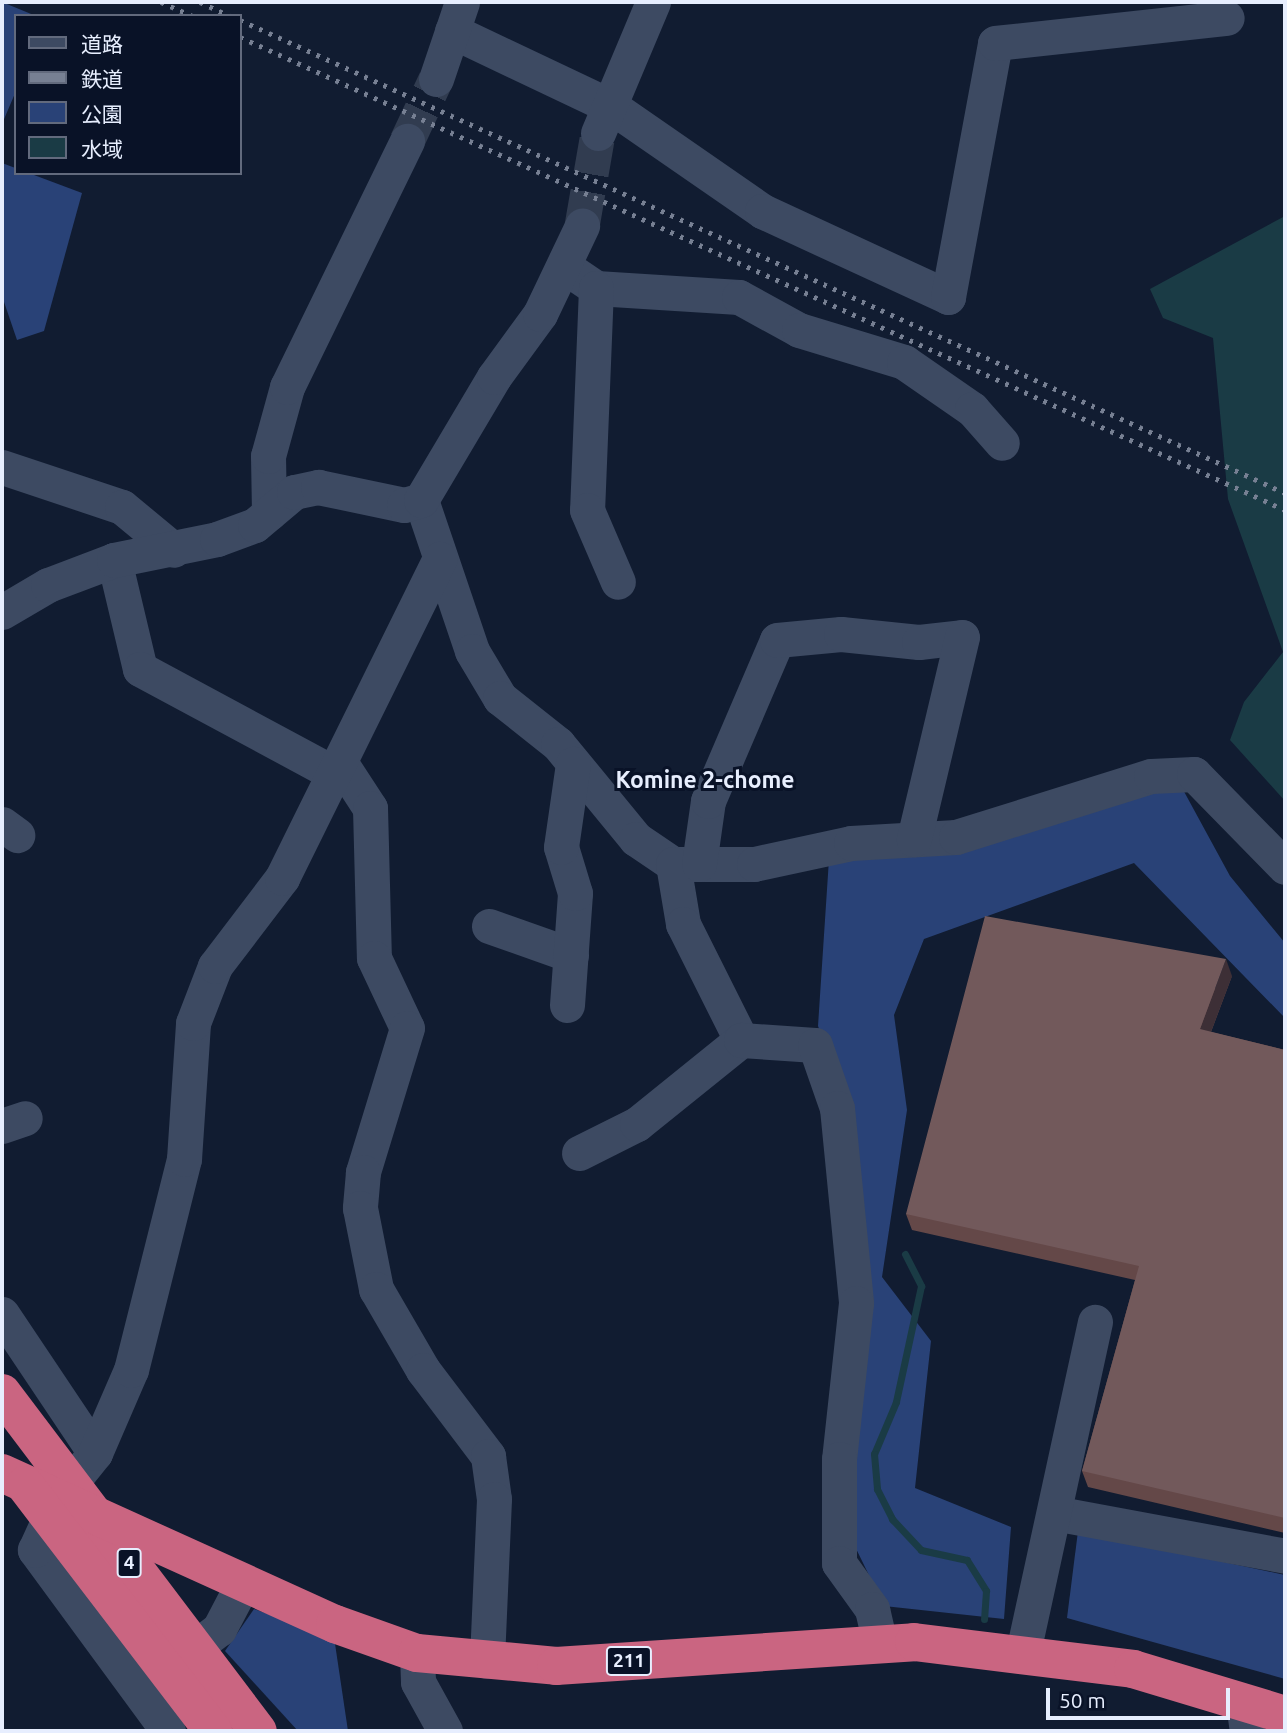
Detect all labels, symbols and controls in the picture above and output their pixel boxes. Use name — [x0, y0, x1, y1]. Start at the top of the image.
legend — [14, 14, 242, 175]
text: 道路 — [81, 32, 123, 56]
text: 鉄道 — [81, 67, 123, 91]
text: 公園 — [81, 102, 123, 126]
text: 水域 — [81, 137, 123, 161]
district label: Komine 2-chome — [615, 766, 795, 794]
road number: 4 — [115, 1548, 143, 1578]
road number: 211 — [604, 1646, 654, 1676]
scale bar — [1049, 1674, 1233, 1718]
text: 50 m — [1059, 1688, 1106, 1712]

